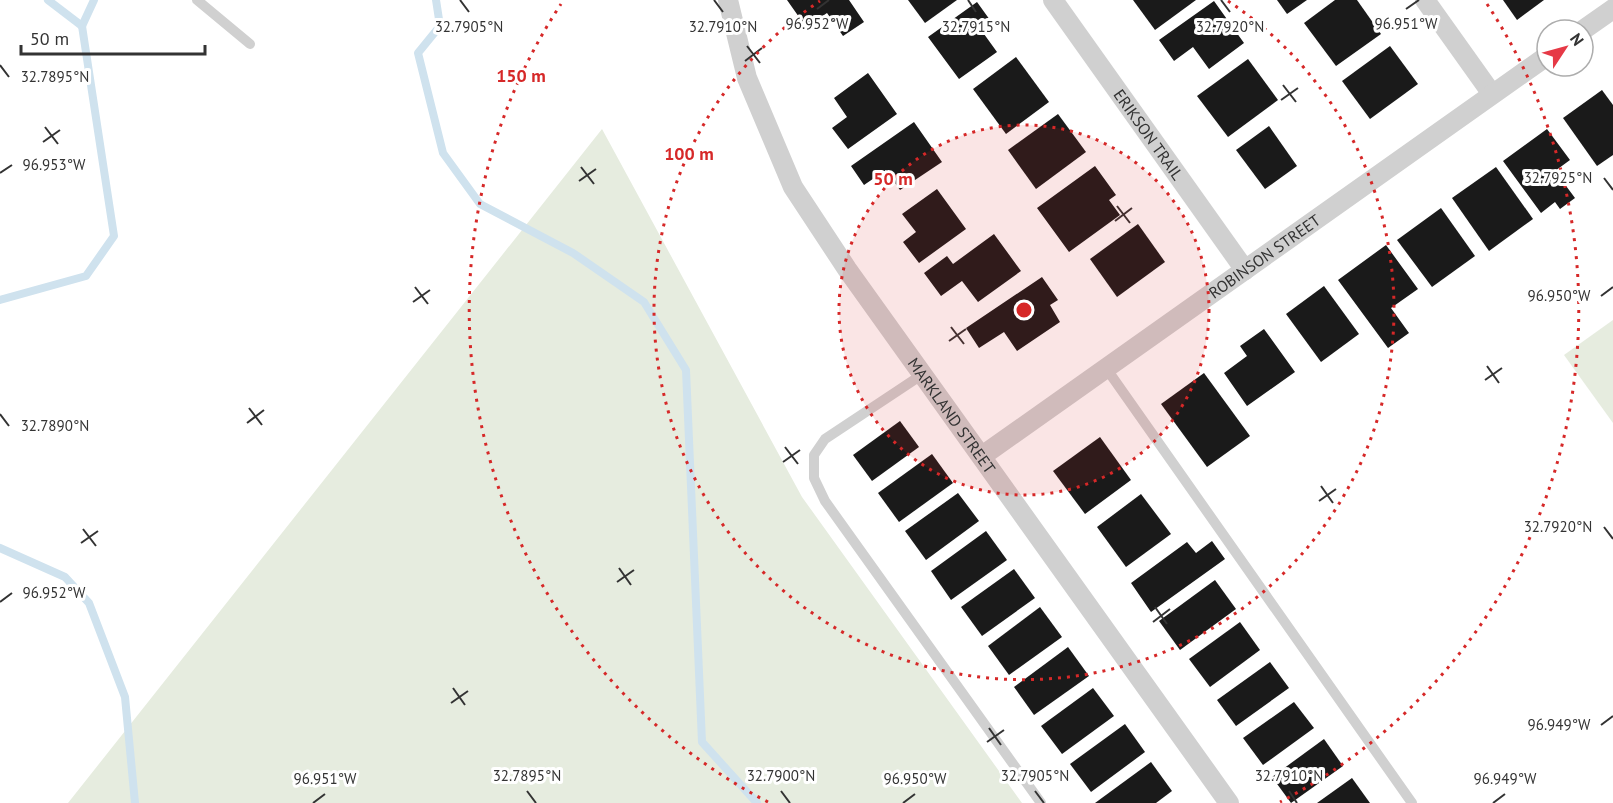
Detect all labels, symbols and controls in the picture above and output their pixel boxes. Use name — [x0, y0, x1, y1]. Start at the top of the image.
text: 96.952°W — [786, 14, 849, 33]
text: 96.951°W — [1375, 14, 1438, 33]
text: 32.7905°N — [435, 17, 503, 36]
text: 32.7910°N — [689, 17, 757, 36]
text: 32.7915°N — [942, 17, 1010, 36]
text: 32.7920°N — [1196, 17, 1264, 36]
scale bar — [21, 18, 206, 56]
north arrow — [1535, 18, 1595, 78]
text: 50 m — [30, 27, 69, 50]
text: N — [1566, 29, 1588, 49]
text: 150 m — [496, 64, 546, 87]
text: 32.7895°N — [21, 67, 89, 86]
street label: ERIKSON TRAIL — [1110, 85, 1188, 184]
text: 100 m — [664, 142, 714, 165]
text: 96.953°W — [23, 155, 86, 174]
text: 50 m — [873, 167, 913, 190]
text: 32.7925°N — [1524, 168, 1592, 187]
street label: ROBINSON STREET — [1205, 210, 1324, 302]
text: 96.950°W — [1528, 286, 1591, 305]
centre of rings — [1014, 300, 1034, 320]
street label: MARKLAND STREET — [904, 354, 1000, 477]
text: 32.7890°N — [21, 416, 89, 435]
text: 32.7920°N — [1524, 517, 1592, 536]
text: 96.952°W — [23, 583, 86, 602]
text: 96.949°W — [1528, 715, 1591, 734]
text: 32.7895°N — [493, 766, 561, 785]
text: 32.7900°N — [747, 766, 815, 785]
text: 32.7905°N — [1001, 766, 1069, 785]
text: 32.7910°N — [1255, 766, 1323, 785]
text: 96.951°W — [294, 769, 357, 788]
text: 96.950°W — [884, 769, 947, 788]
text: 96.949°W — [1474, 769, 1537, 788]

